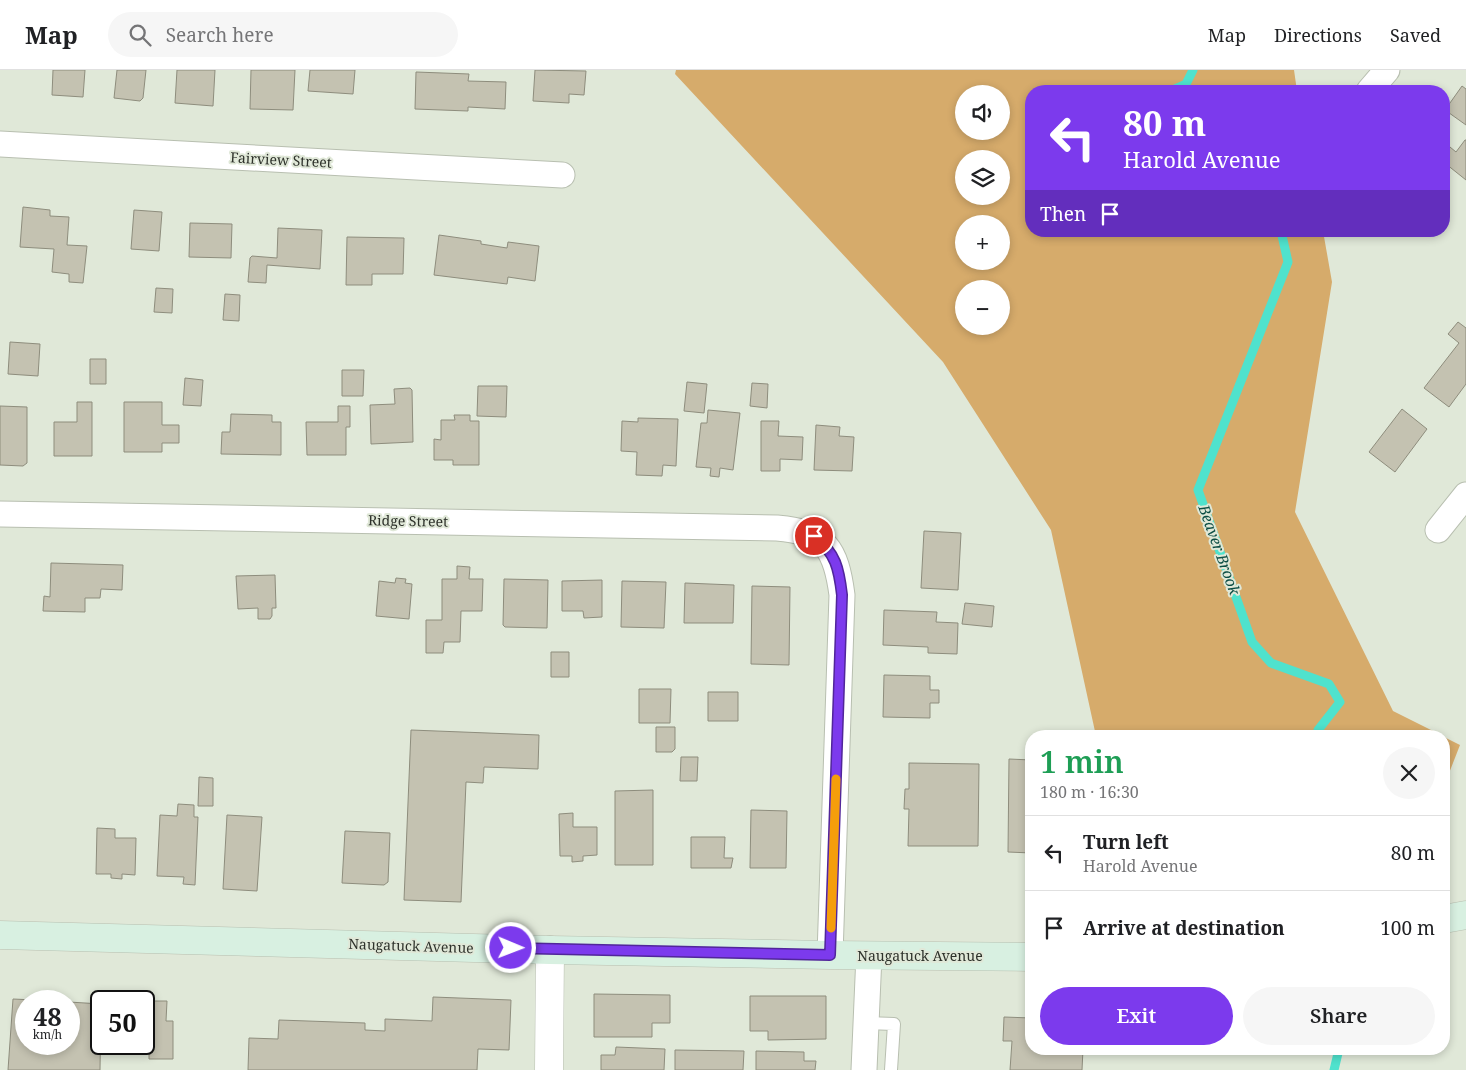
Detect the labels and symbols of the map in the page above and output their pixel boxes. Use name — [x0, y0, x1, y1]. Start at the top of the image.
street label: Fairview Street — [230, 147, 332, 172]
water label: Beaver Brook — [1194, 501, 1246, 598]
street label: Ridge Street — [368, 510, 448, 531]
pin — [793, 515, 835, 557]
position arrow — [484, 921, 536, 973]
street label: Naugatuck Avenue — [348, 934, 474, 957]
street label: Naugatuck Avenue — [857, 946, 983, 965]
speed limit sign: 50 — [90, 990, 155, 1055]

